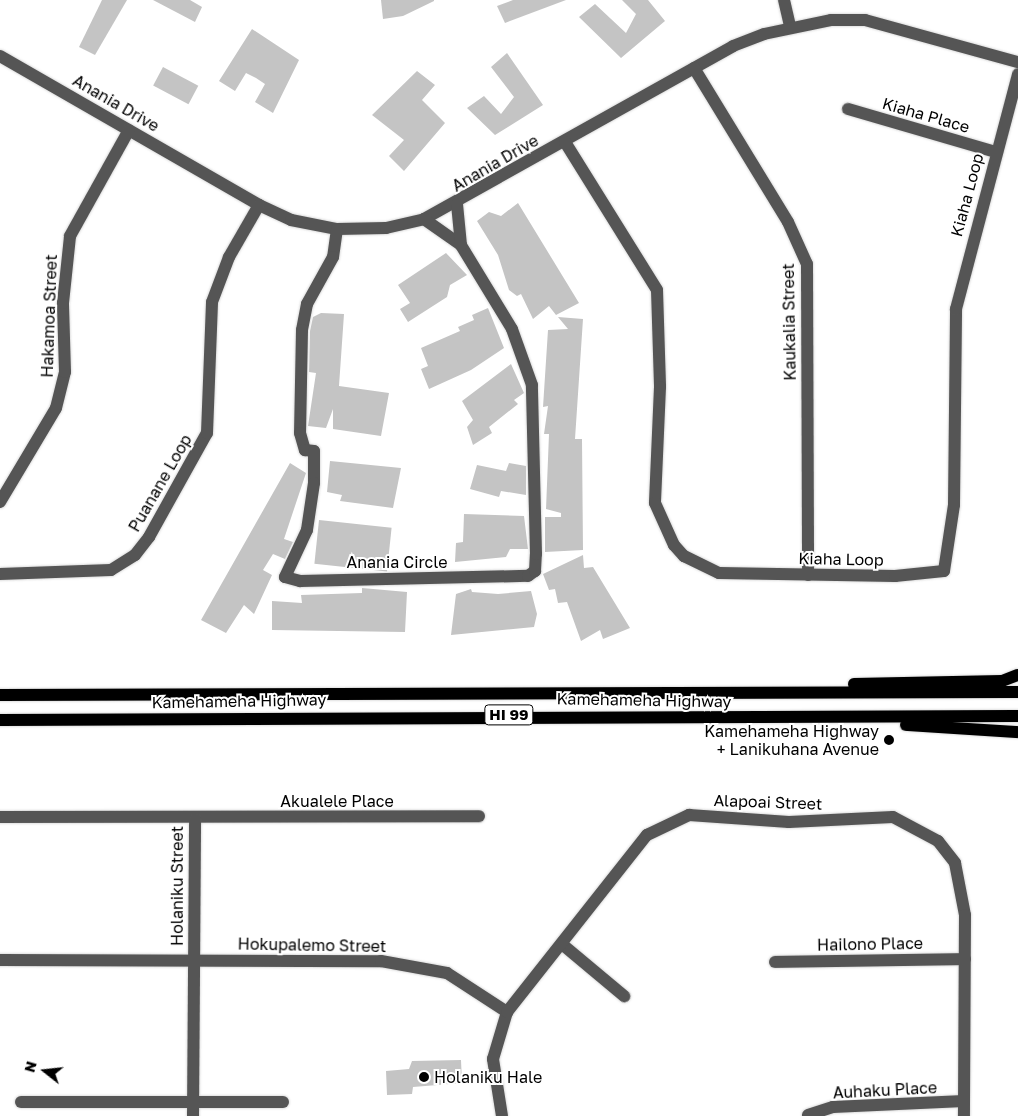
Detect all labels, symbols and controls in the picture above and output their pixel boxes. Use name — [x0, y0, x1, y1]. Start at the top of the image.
street label: Anania Drive — [69, 71, 163, 135]
street label: Kiaha Place — [880, 93, 972, 137]
street label: Anania Drive — [448, 131, 542, 195]
street label: Kiaha Loop — [947, 151, 987, 239]
street label: Hakamoa Street — [37, 254, 61, 378]
street label: Kaukalia Street — [778, 263, 800, 381]
street label: Puanane Loop — [124, 431, 196, 535]
street label: Kiaha Loop — [798, 549, 884, 569]
street label: Anania Circle — [347, 552, 447, 572]
street label: Kamehameha Highway — [556, 689, 732, 711]
street label: Kamehameha Highway — [151, 690, 327, 712]
road number: HI 99 — [484, 702, 534, 728]
place label: Kamehameha Highway + Lanikuhana Avenue — [704, 721, 879, 759]
marker: Kamehameha Highway + Lanikuhana Avenue — [883, 734, 895, 746]
street label: Akualele Place — [280, 791, 394, 811]
street label: Alapoai Street — [713, 791, 823, 813]
street label: Holaniku Street — [167, 826, 187, 946]
street label: Hailono Place — [817, 933, 923, 955]
street label: Hokupalemo Street — [237, 934, 387, 956]
north arrow — [20, 1046, 70, 1096]
text: N — [20, 1059, 40, 1074]
place label: Holaniku Hale — [434, 1067, 542, 1087]
marker: Holaniku Hale — [418, 1071, 430, 1083]
street label: Auhaku Place — [832, 1078, 938, 1102]

